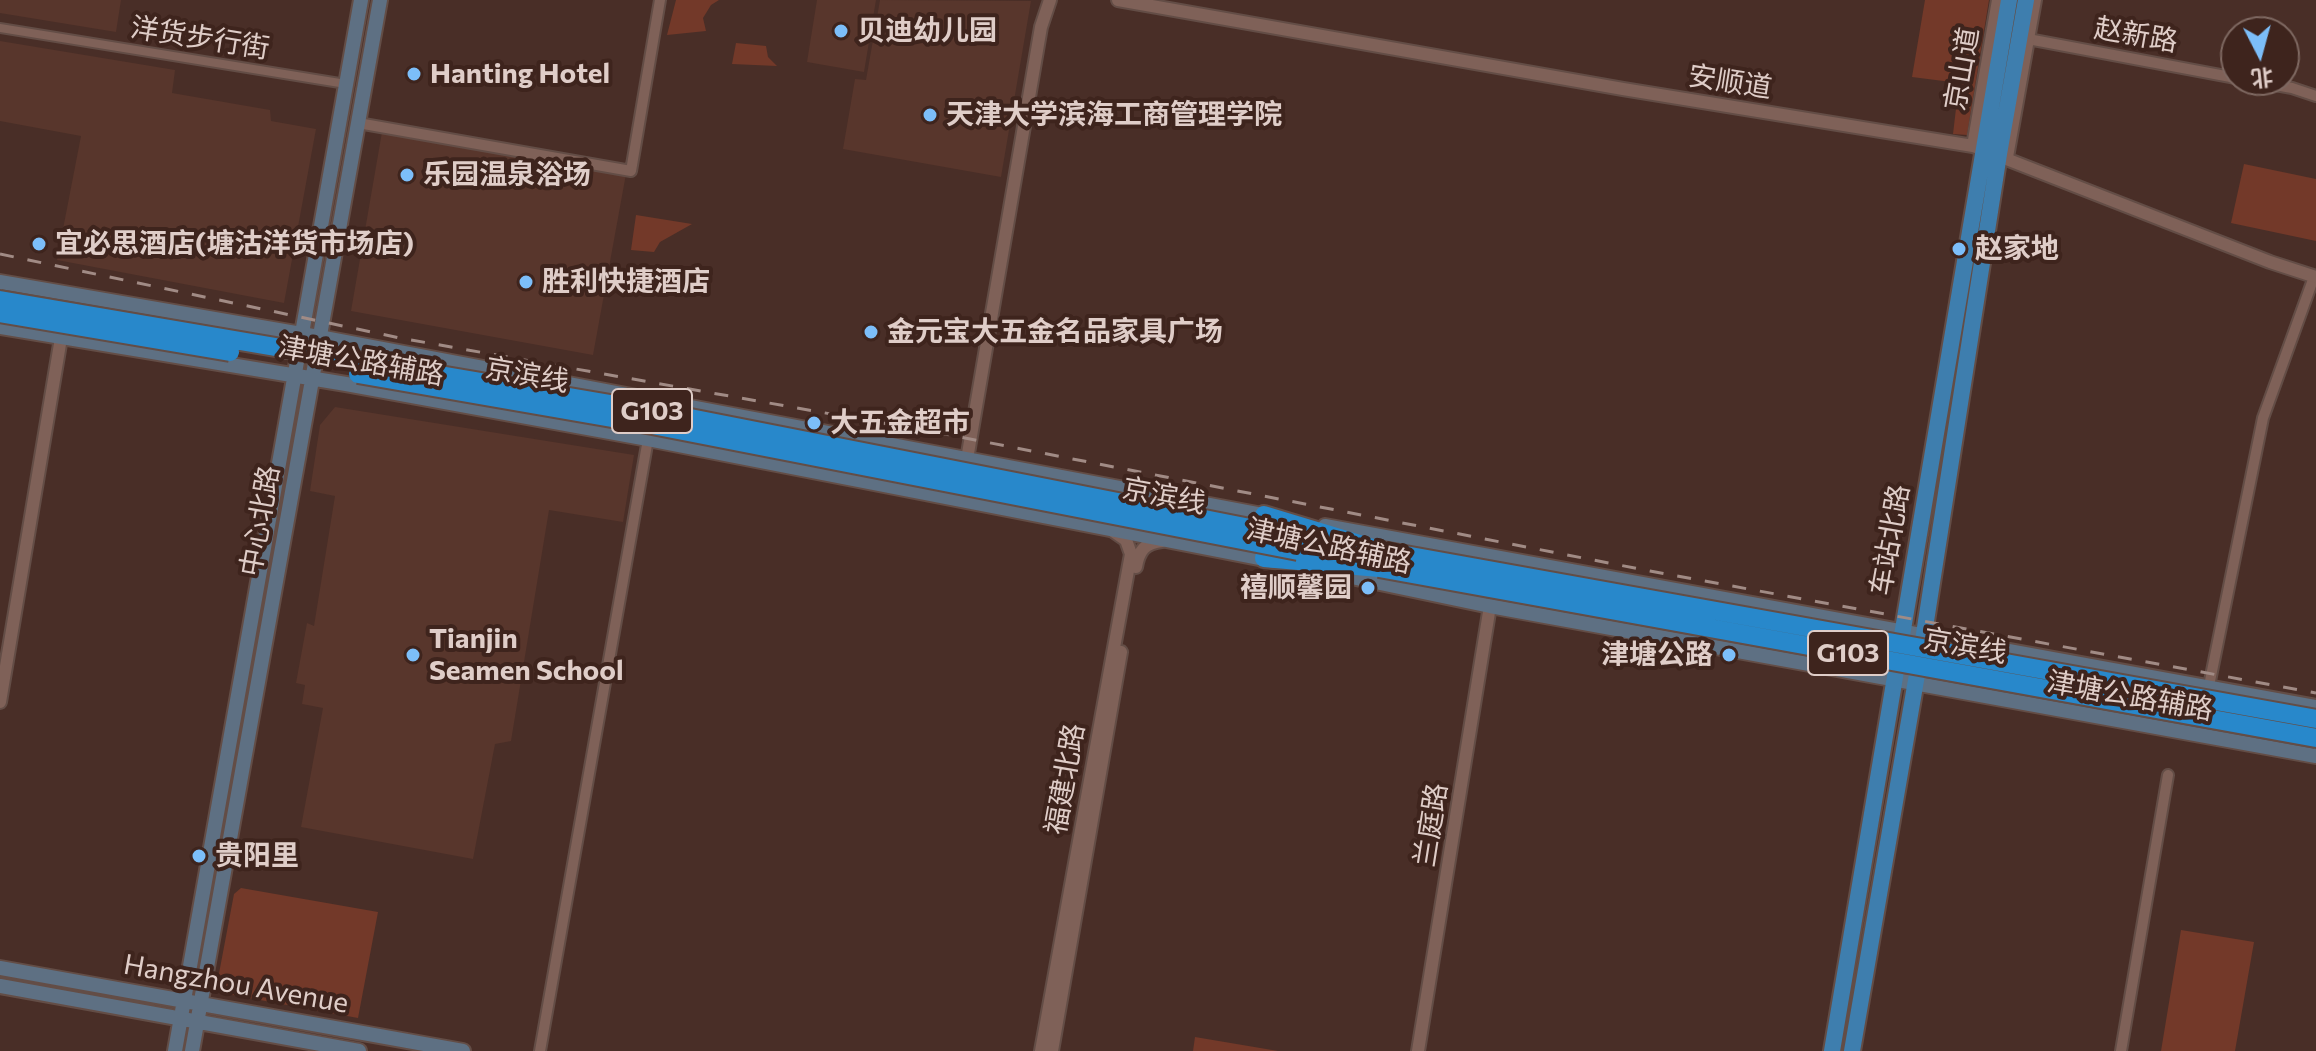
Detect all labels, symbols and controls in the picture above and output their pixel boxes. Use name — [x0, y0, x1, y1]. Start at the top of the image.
street label: 洋货步行街 — [128, 10, 272, 66]
street label: 赵新路 — [2092, 11, 2180, 59]
place label: 贝迪幼儿园 — [857, 14, 997, 48]
north arrow — [2220, 16, 2300, 96]
marker: 贝迪幼儿园 — [832, 22, 850, 40]
street label: 京山道 — [1938, 25, 1986, 113]
place label: Hanting Hotel — [430, 57, 610, 91]
street label: 安顺道 — [1686, 59, 1774, 105]
text: 北 — [2250, 64, 2275, 93]
marker: Hanting Hotel — [405, 65, 423, 83]
place label: 天津大学滨海工商管理学院 — [946, 98, 1282, 132]
marker: 天津大学滨海工商管理学院 — [921, 106, 939, 124]
place label: 乐园温泉浴场 — [423, 158, 591, 192]
marker: 乐园温泉浴场 — [398, 166, 416, 184]
place label: 宜必思酒店(塘沽洋货市场店) — [55, 227, 414, 261]
place label: 赵家地 — [1975, 232, 2059, 266]
marker: 宜必思酒店(塘沽洋货市场店) — [30, 235, 48, 253]
marker: 赵家地 — [1950, 240, 1968, 258]
place label: 胜利快捷酒店 — [542, 265, 710, 299]
marker: 胜利快捷酒店 — [517, 273, 535, 291]
place label: 金元宝大五金名品家具广场 — [887, 315, 1223, 349]
marker: 金元宝大五金名品家具广场 — [862, 323, 880, 341]
street label: 津塘公路辅路 — [275, 330, 447, 392]
street label: 京滨线 — [483, 351, 571, 399]
road number: G103 — [612, 389, 692, 433]
place label: 大五金超市 — [830, 406, 970, 440]
marker: 大五金超市 — [805, 414, 823, 432]
street label: 中心北路 — [234, 463, 286, 579]
street label: 京滨线 — [1120, 471, 1208, 521]
street label: 车站北路 — [1864, 482, 1916, 598]
street label: 津塘公路辅路 — [1243, 512, 1415, 580]
place label: 禧顺馨园 — [1240, 571, 1352, 605]
marker: 禧顺馨园 — [1359, 579, 1377, 597]
place label: Tianjin Seamen School — [429, 622, 624, 688]
street label: 京滨线 — [1921, 622, 2009, 670]
road number: G103 — [1808, 631, 1888, 675]
place label: 津塘公路 — [1601, 638, 1713, 672]
marker: Tianjin Seamen School — [404, 646, 422, 664]
marker: 津塘公路 — [1720, 646, 1738, 664]
street label: 津塘公路辅路 — [2044, 665, 2216, 727]
street label: 福建北路 — [1039, 721, 1091, 837]
street label: 兰庭路 — [1408, 781, 1454, 869]
place label: 贵阳里 — [215, 839, 299, 873]
marker: 贵阳里 — [190, 847, 208, 865]
street label: Hangzhou Avenue — [121, 948, 351, 1020]

